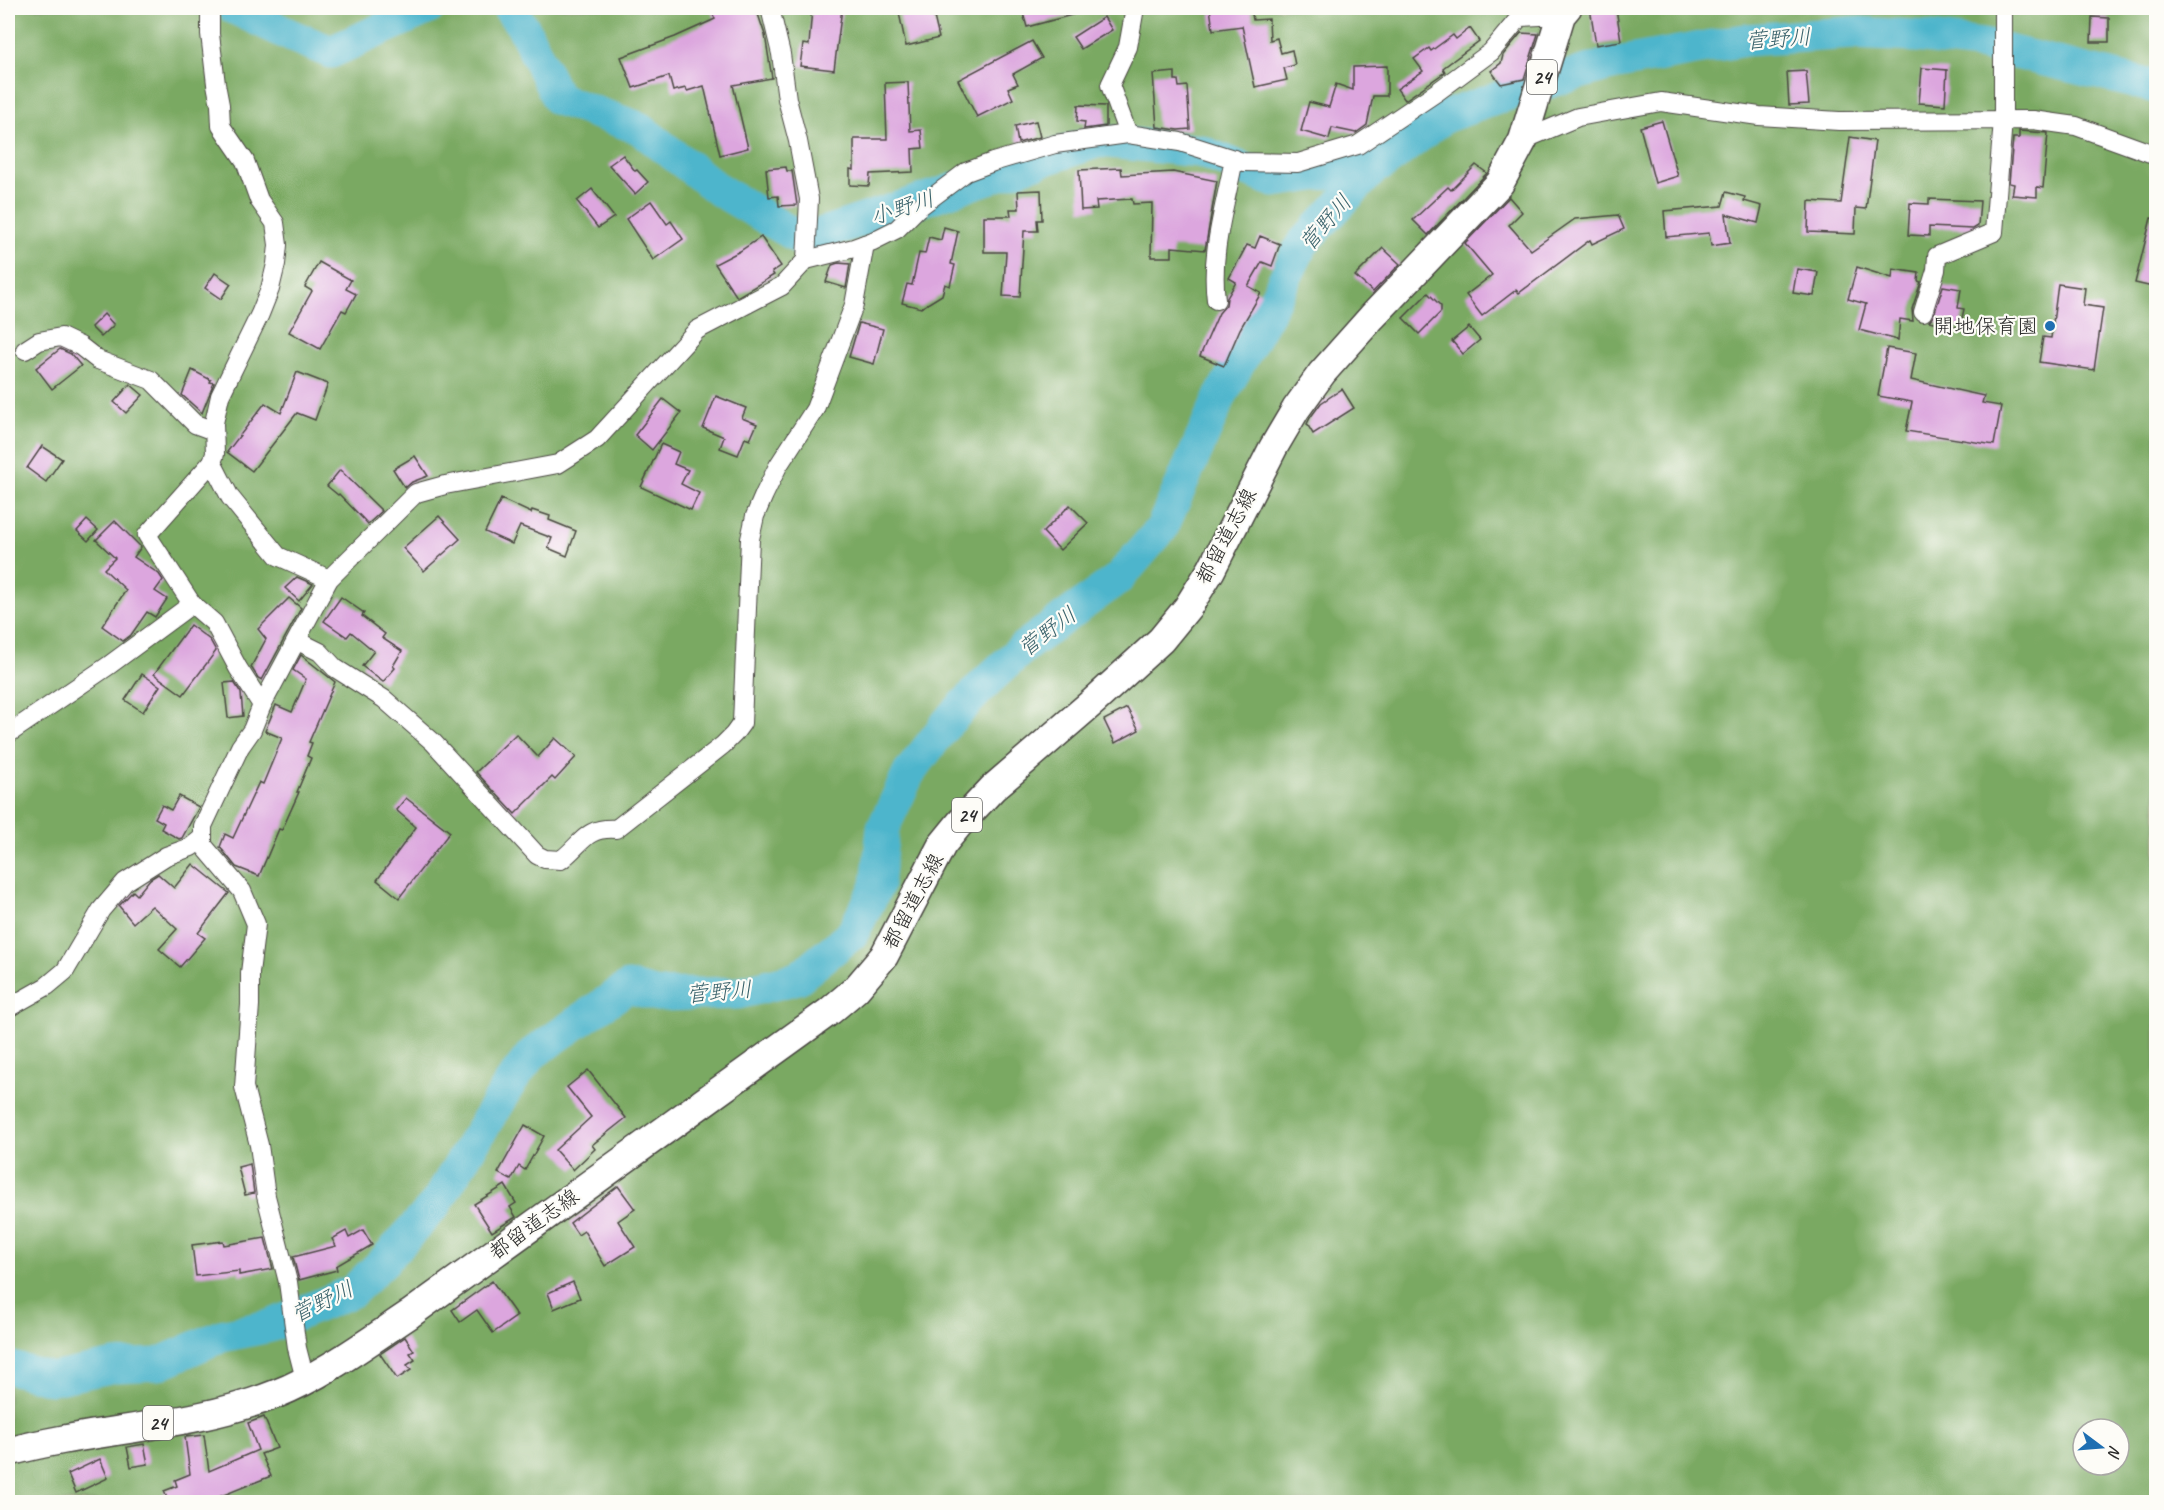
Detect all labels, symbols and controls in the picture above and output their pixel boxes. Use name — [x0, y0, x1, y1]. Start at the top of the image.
water label: 菅野川 — [1744, 23, 1812, 55]
road number: 24 — [1527, 60, 1557, 94]
water label: 小野川 — [867, 184, 938, 231]
water label: 菅野川 — [1294, 189, 1358, 257]
place label: 開地保育園 — [1933, 313, 2038, 339]
marker: 開地保育園 — [2043, 319, 2057, 333]
street label: 都留道志線 — [1190, 484, 1262, 588]
water label: 菅野川 — [1013, 601, 1082, 663]
road number: 24 — [952, 798, 982, 832]
street label: 都留道志線 — [877, 849, 949, 953]
water label: 菅野川 — [685, 975, 753, 1009]
street label: 都留道志線 — [484, 1183, 584, 1265]
water label: 菅野川 — [287, 1275, 358, 1329]
road number: 24 — [143, 1406, 173, 1440]
north arrow — [2071, 1417, 2131, 1477]
text: N — [2103, 1443, 2125, 1461]

